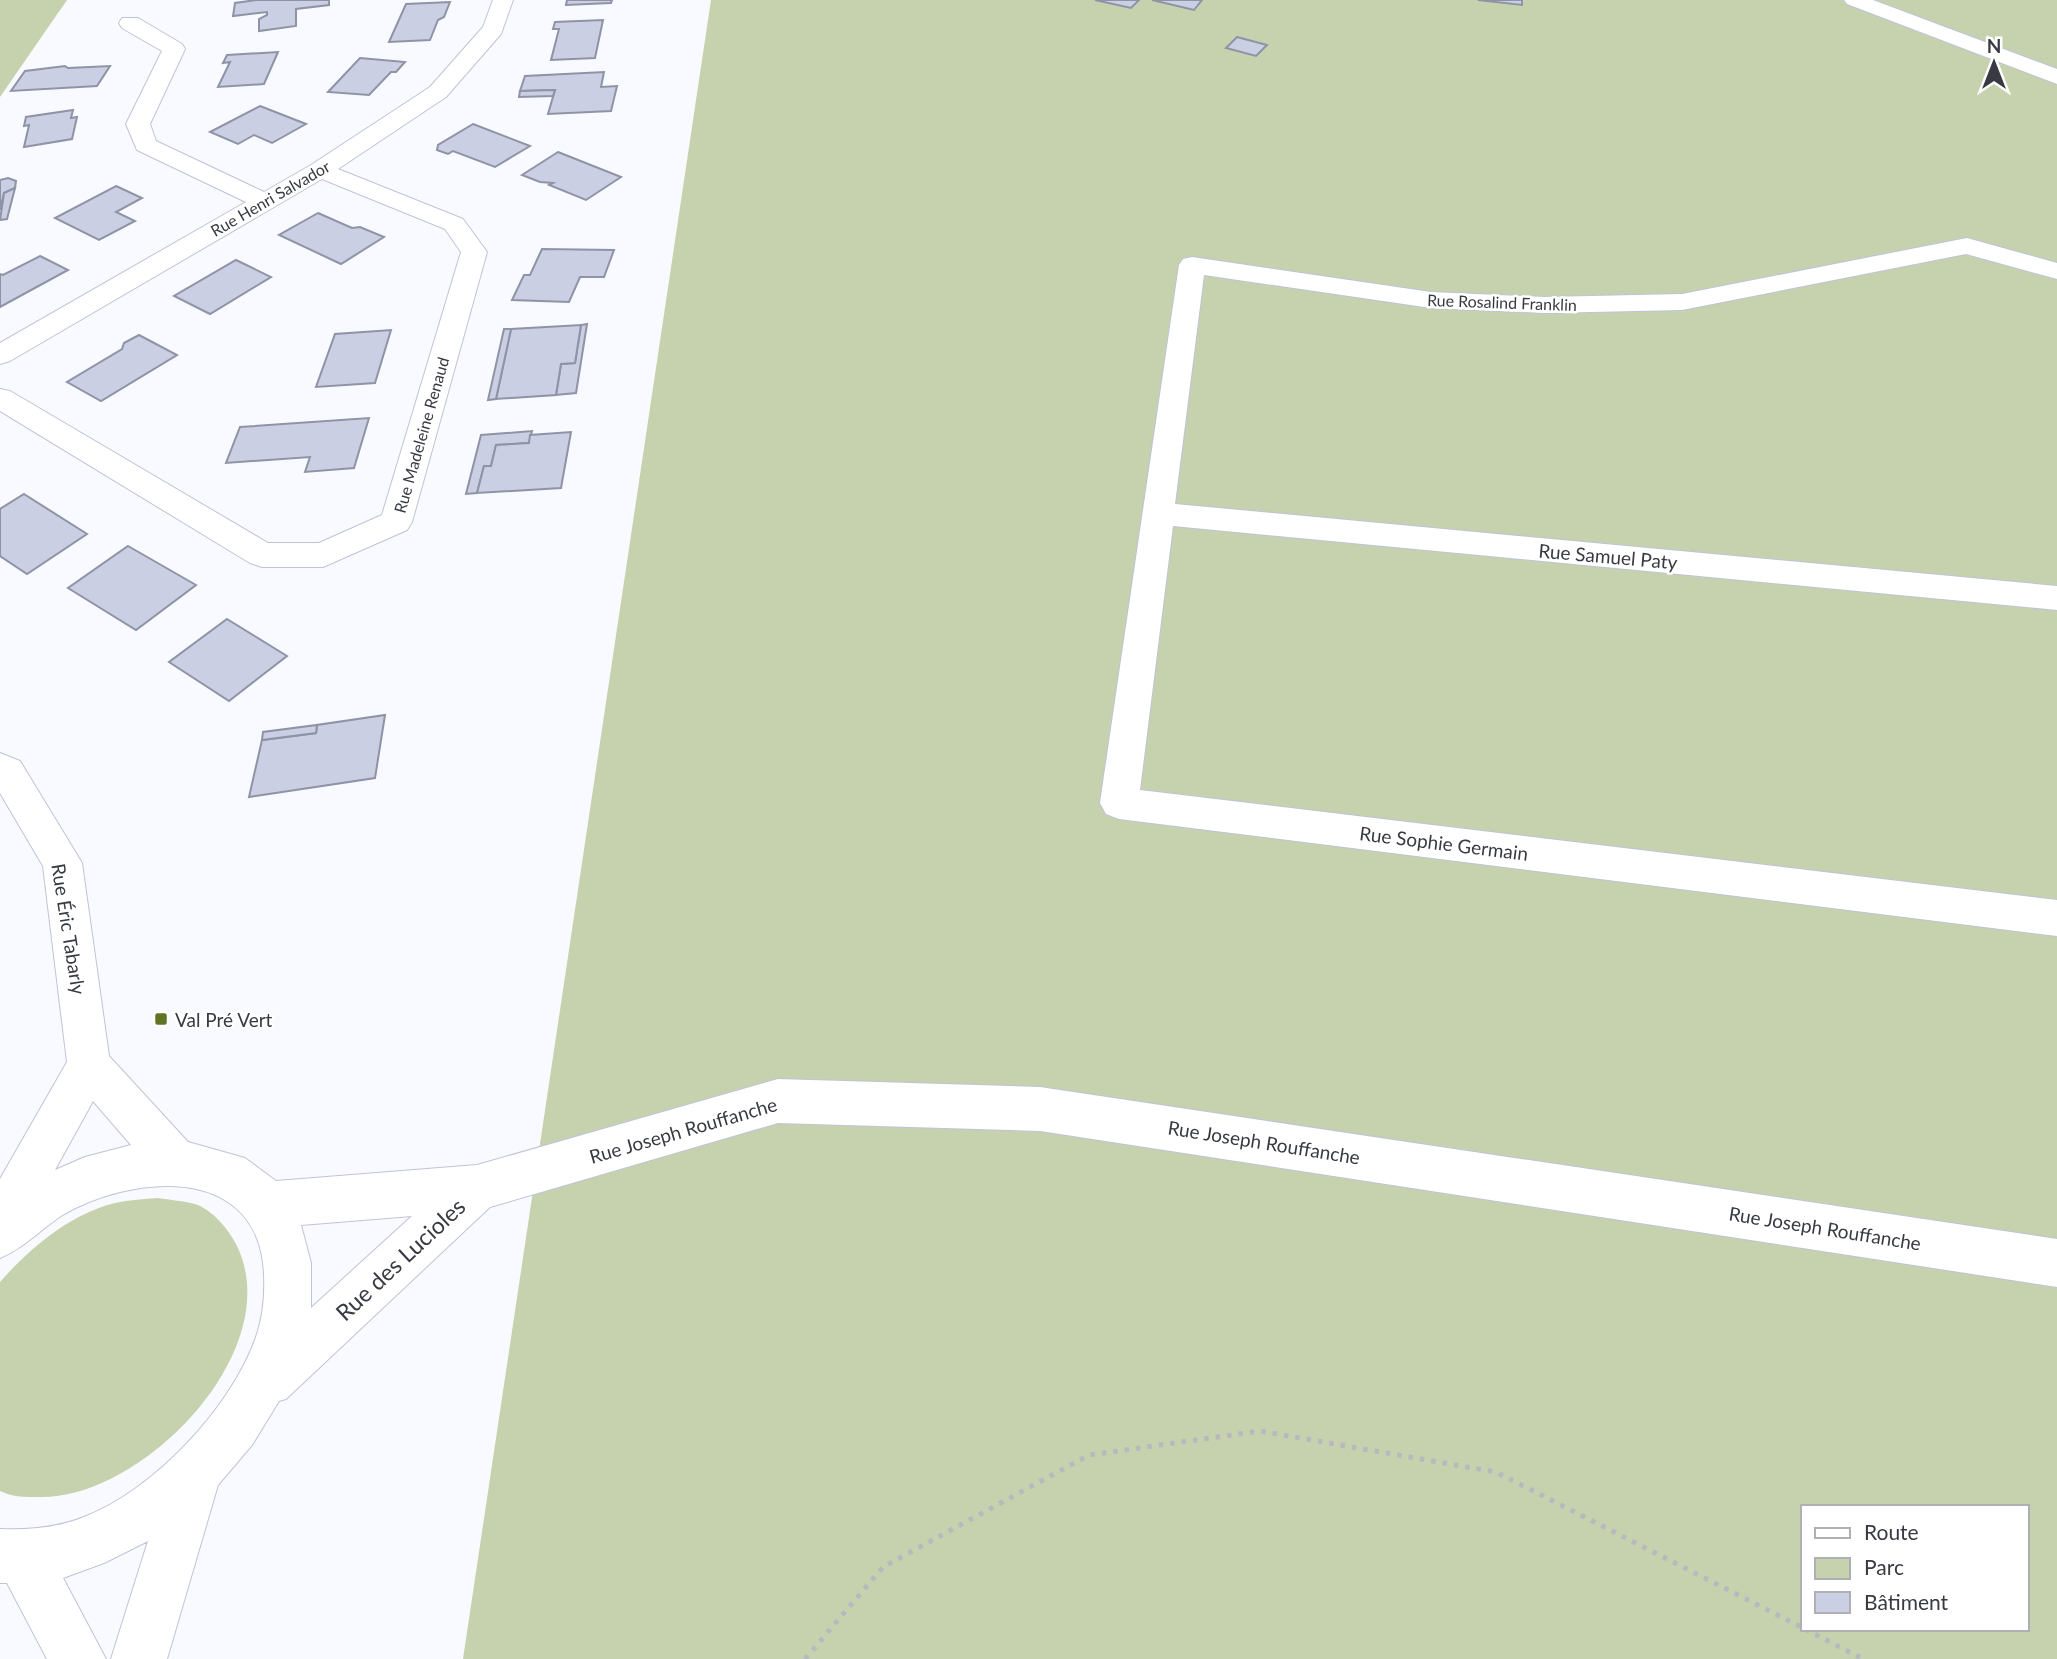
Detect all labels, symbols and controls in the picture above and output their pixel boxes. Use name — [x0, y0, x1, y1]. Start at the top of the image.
north arrow — [1959, 28, 2029, 98]
text: N — [1987, 34, 2001, 57]
street label: Rue Henri Salvador — [207, 156, 333, 240]
street label: Rue Rosalind Franklin — [1427, 290, 1577, 314]
street label: Rue Madeleine Renaud — [390, 355, 452, 515]
street label: Rue Samuel Paty — [1538, 538, 1679, 574]
street label: Rue Sophie Germain — [1358, 821, 1530, 865]
street label: Rue Éric Tabarly — [47, 862, 91, 996]
place label: Val Pré Vert — [175, 1008, 273, 1031]
marker: Val Pré Vert — [153, 1011, 169, 1027]
street label: Rue Joseph Rouffanche — [586, 1092, 780, 1168]
street label: Rue Joseph Rouffanche — [1166, 1115, 1362, 1169]
street label: Rue des Lucioles — [329, 1192, 471, 1326]
street label: Rue Joseph Rouffanche — [1727, 1201, 1923, 1255]
legend — [1801, 1505, 2029, 1631]
text: Route — [1864, 1519, 1919, 1544]
text: Parc — [1864, 1554, 1904, 1579]
text: Bâtiment — [1864, 1589, 1949, 1614]

